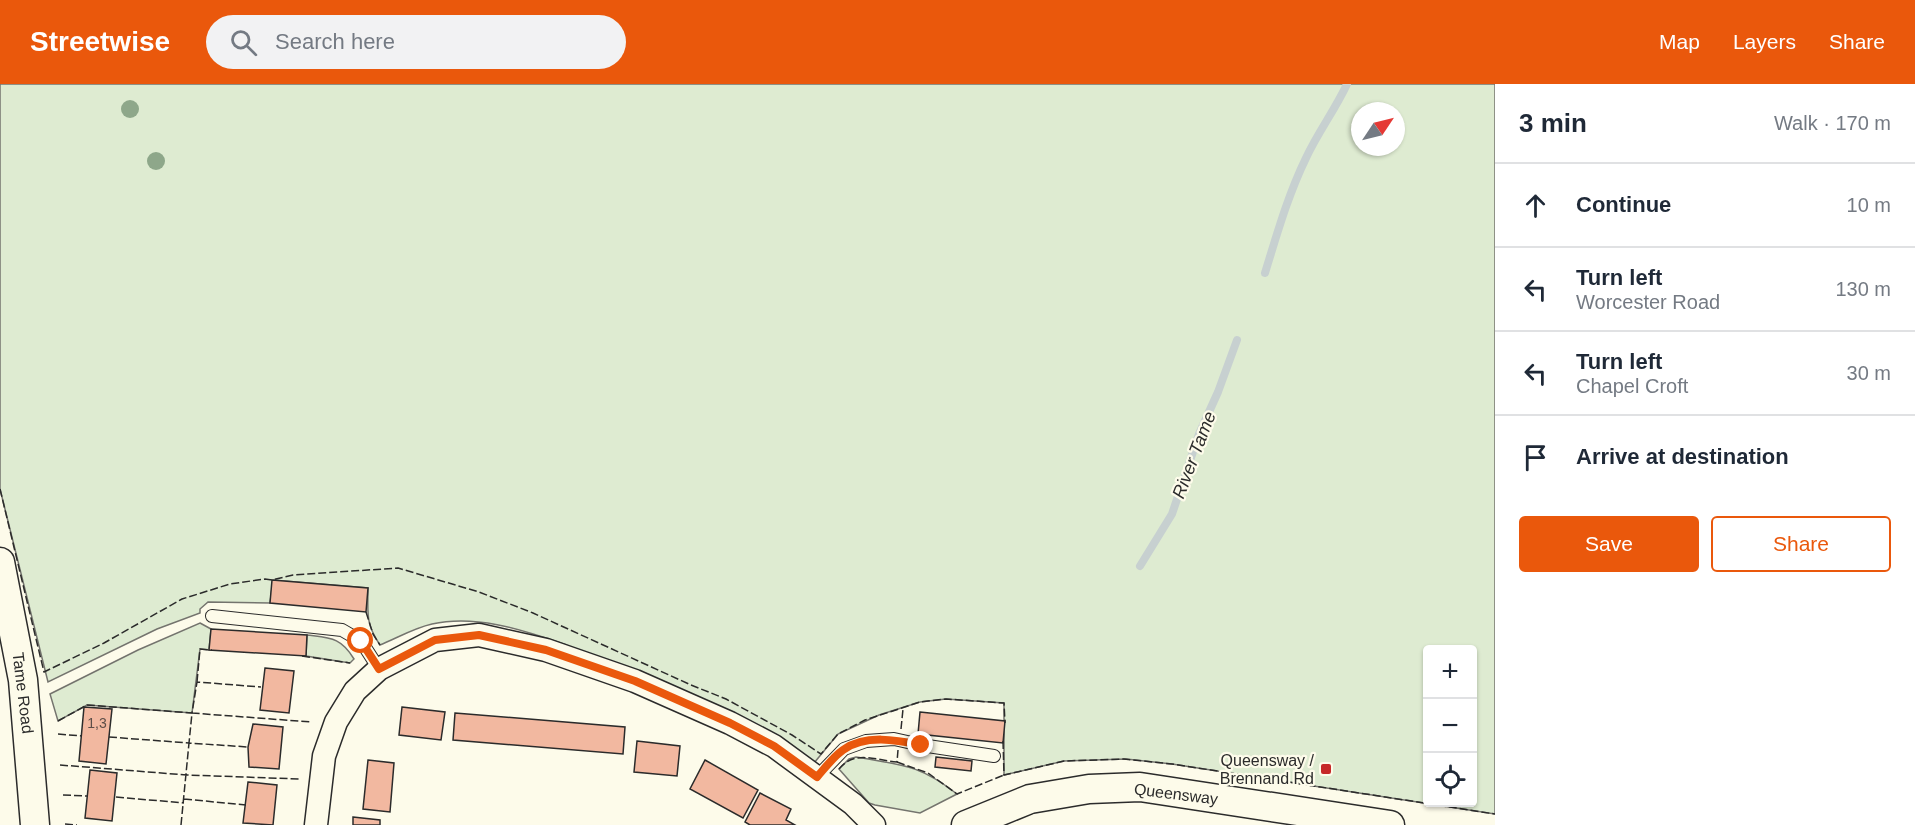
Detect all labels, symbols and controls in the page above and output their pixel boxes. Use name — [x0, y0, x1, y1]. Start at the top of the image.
search box — [206, 15, 626, 69]
text: Streetwise — [30, 26, 170, 57]
icon: search — [227, 26, 260, 59]
text: Search here — [275, 29, 395, 54]
text: Map — [1659, 30, 1700, 53]
text: Layers — [1733, 30, 1796, 53]
text: Share — [1829, 30, 1885, 53]
north arrow — [1351, 102, 1405, 156]
text: 3 min — [1519, 108, 1587, 138]
text: Walk · 170 m — [1774, 112, 1891, 134]
icon: ahead — [1519, 189, 1552, 222]
text: Continue — [1576, 192, 1671, 217]
text: 10 m — [1847, 194, 1891, 216]
text: Turn left — [1576, 265, 1662, 290]
icon: left — [1519, 273, 1552, 306]
text: 130 m — [1835, 278, 1891, 300]
text: Worcester Road — [1576, 291, 1720, 313]
text: Turn left — [1576, 349, 1662, 374]
icon: left — [1519, 357, 1552, 390]
text: 30 m — [1847, 362, 1891, 384]
text: Chapel Croft — [1576, 375, 1688, 397]
water label: River Tame — [1168, 409, 1220, 501]
icon: arrive — [1519, 441, 1552, 474]
text: Arrive at destination — [1576, 444, 1789, 469]
button: Save — [1519, 516, 1699, 572]
button: Share — [1711, 516, 1891, 572]
route start — [347, 627, 373, 653]
map controls — [1423, 645, 1477, 807]
button: + — [1423, 645, 1477, 699]
street label: Tame Road — [10, 651, 36, 735]
button: − — [1423, 699, 1477, 753]
house number: 1,3 — [87, 715, 107, 731]
route end — [907, 731, 933, 757]
place label: Queensway / Brennand Rd — [1220, 752, 1315, 787]
button: locate — [1423, 753, 1477, 807]
marker: Queensway / Brennand Rd — [1319, 762, 1333, 776]
street label: Queensway — [1133, 780, 1219, 808]

